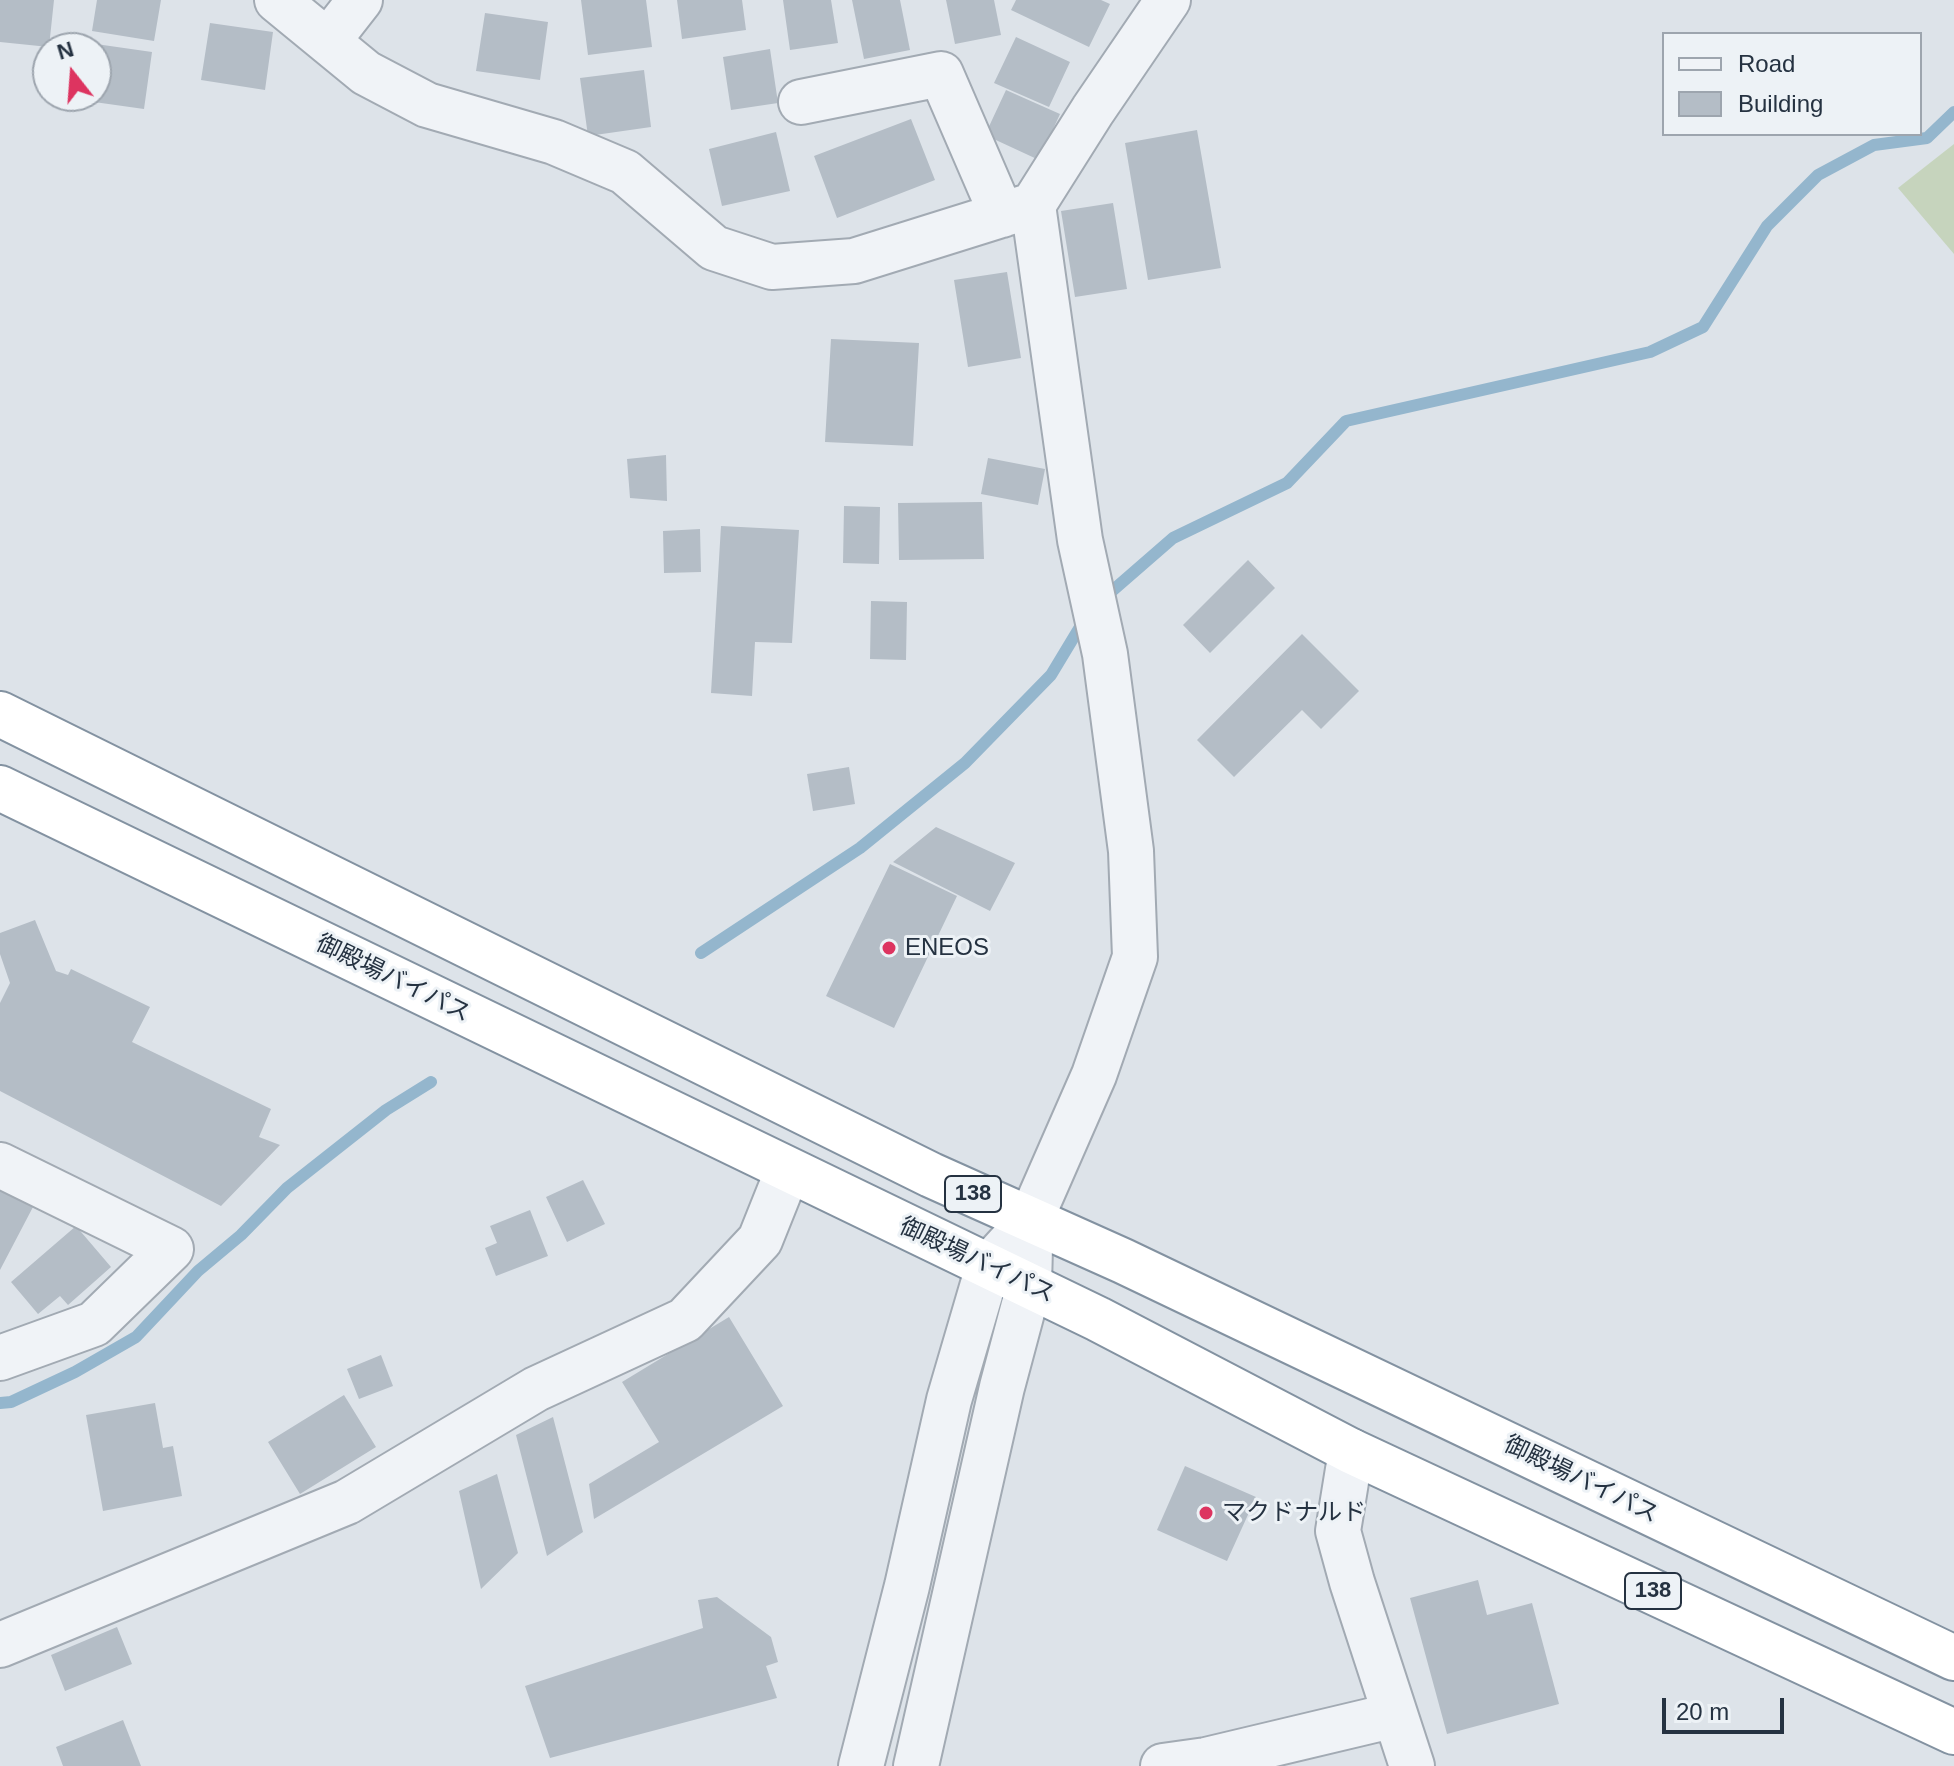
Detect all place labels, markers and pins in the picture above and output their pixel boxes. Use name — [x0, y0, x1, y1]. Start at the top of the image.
place label: ENEOS — [905, 934, 989, 962]
marker: ENEOS — [880, 939, 898, 957]
place label: マクドナルド — [1222, 1499, 1366, 1527]
marker: マクドナルド — [1197, 1504, 1215, 1522]

